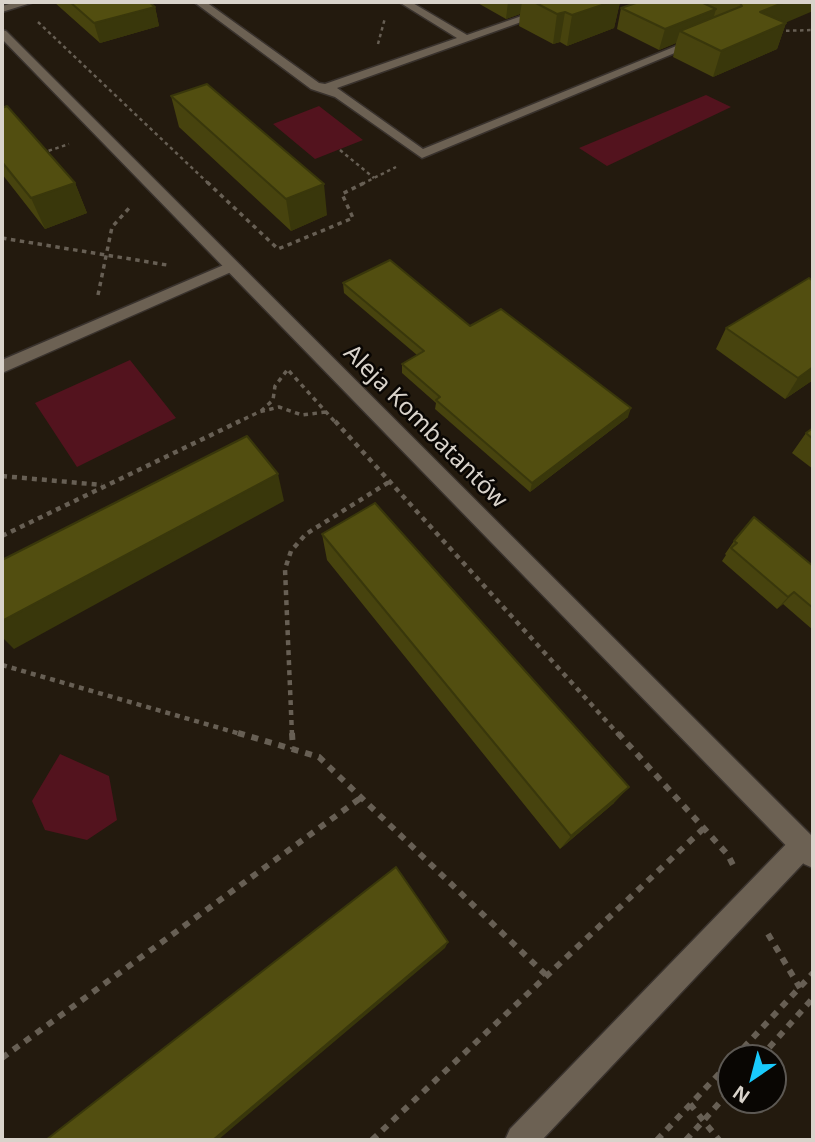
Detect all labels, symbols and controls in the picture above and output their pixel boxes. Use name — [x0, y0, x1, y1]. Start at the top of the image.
street label: Aleja Kombatantów — [337, 339, 513, 515]
north arrow — [717, 1044, 787, 1114]
text: N — [727, 1079, 755, 1110]

